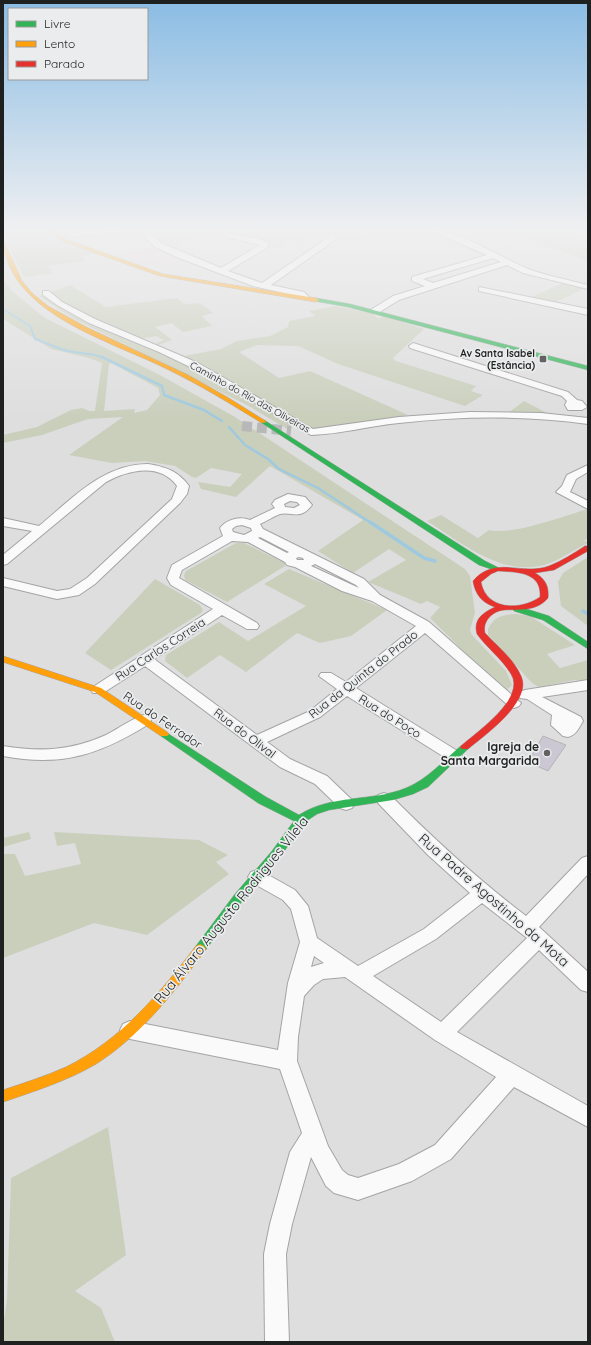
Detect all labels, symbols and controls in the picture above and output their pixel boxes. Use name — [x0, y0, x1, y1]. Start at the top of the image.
legend — [8, 8, 148, 80]
text: Livre — [44, 16, 71, 31]
text: Lento — [44, 36, 75, 51]
text: Parado — [44, 56, 85, 71]
place label: Av Santa Isabel (Estância) — [460, 347, 535, 372]
marker: Av Santa Isabel (Estância) — [538, 354, 548, 364]
street label: Caminho do Rio das Oliveiras — [188, 358, 313, 436]
street label: Rua Carlos Correia — [112, 614, 208, 684]
street label: Rua da Quinta do Prado — [305, 627, 421, 721]
street label: Rua do Ferrador — [121, 688, 206, 752]
street label: Rua do Poço — [356, 691, 424, 741]
street label: Rua do Olival — [211, 705, 279, 761]
place label: Igreja de Santa Margarida — [441, 739, 539, 768]
marker: Igreja de Santa Margarida — [542, 748, 552, 758]
street label: Rua Álvaro Augusto Rodrigues Vilela — [150, 813, 312, 1007]
street label: Rua Padre Agostinho da Mota — [415, 829, 573, 971]

